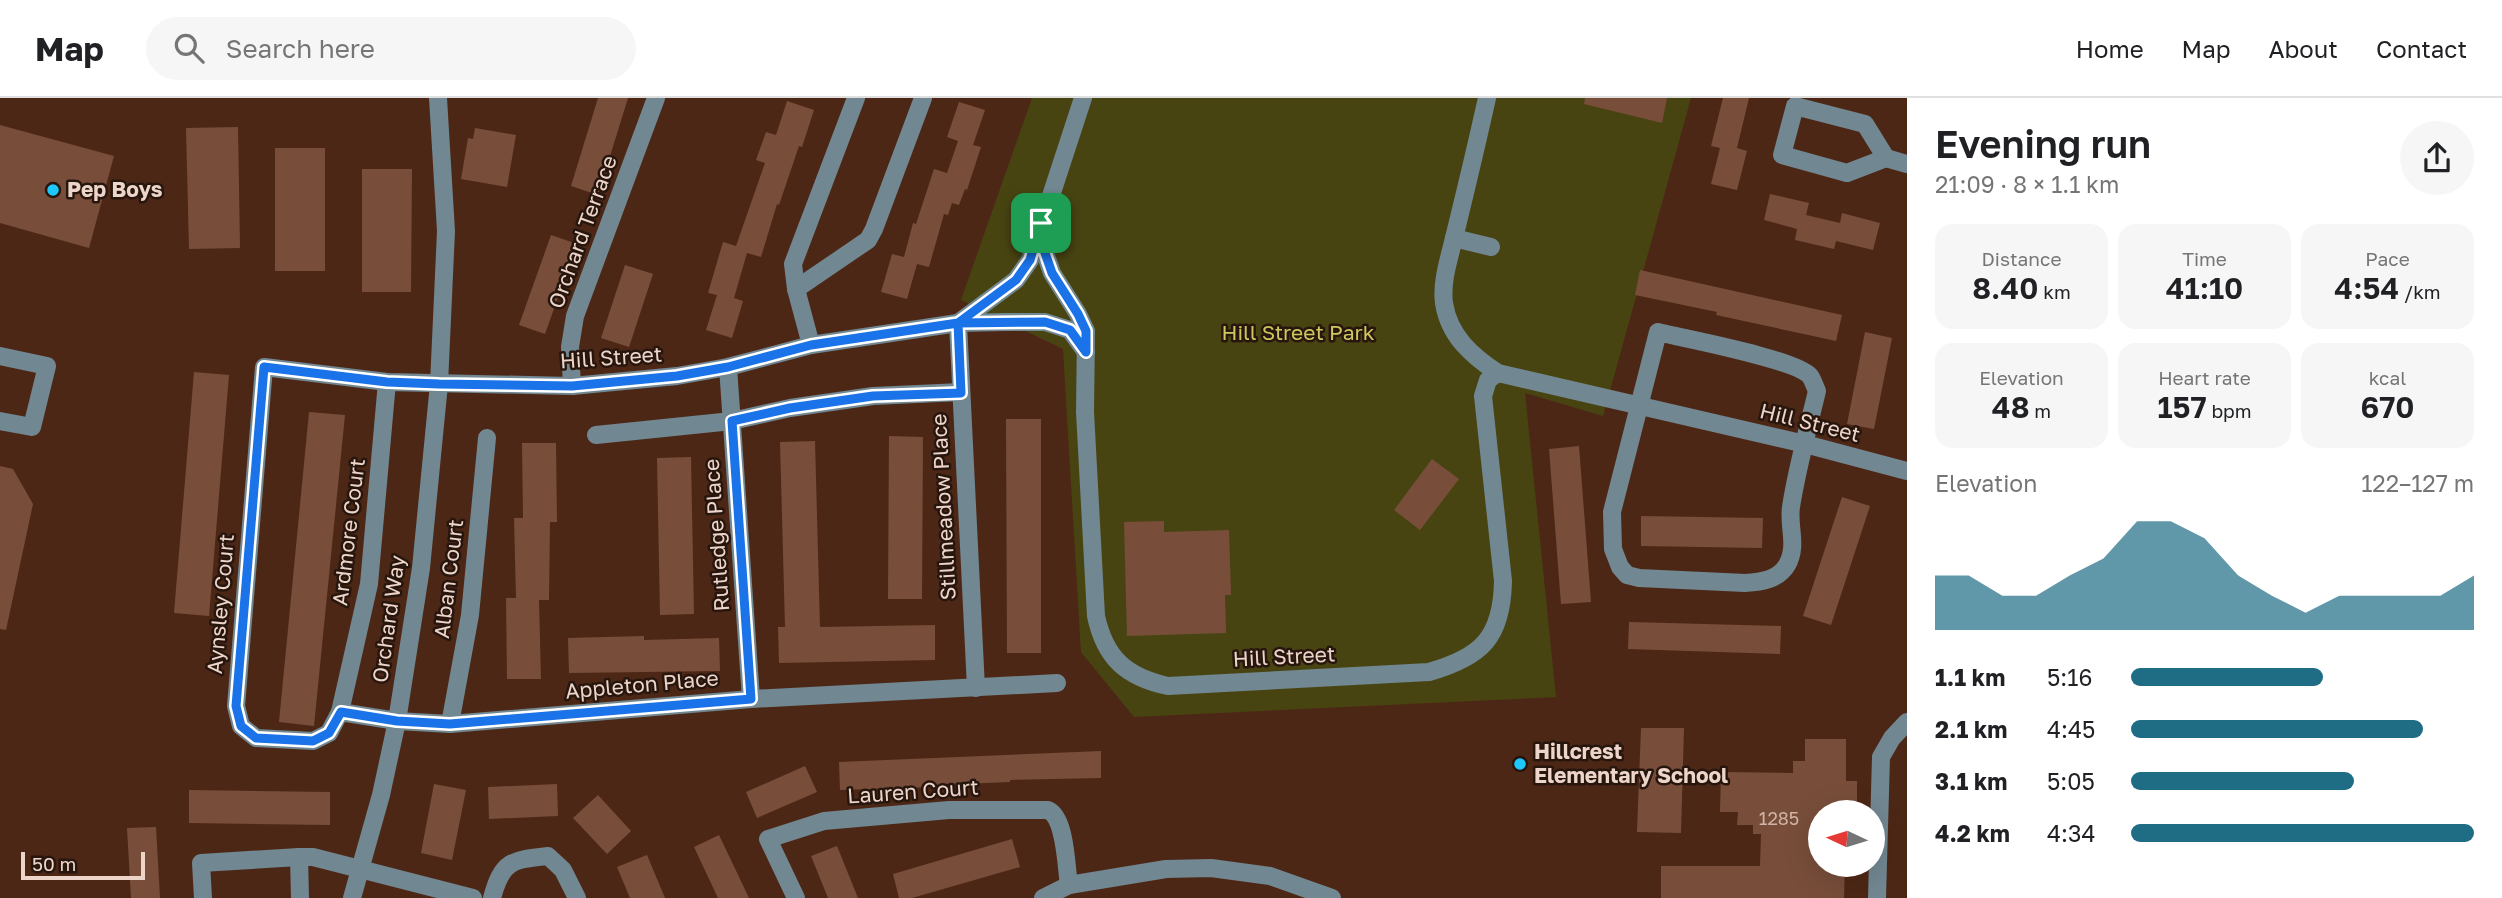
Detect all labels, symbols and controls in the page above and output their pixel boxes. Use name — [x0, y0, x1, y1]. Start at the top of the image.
search box — [146, 17, 636, 80]
text: Map — [35, 29, 104, 68]
icon: search — [170, 29, 208, 67]
text: Search here — [226, 33, 375, 64]
text: Home — [2076, 34, 2144, 63]
text: Map — [2182, 34, 2231, 63]
text: About — [2269, 34, 2338, 63]
text: Contact — [2376, 34, 2467, 63]
text: Evening run — [1935, 121, 2151, 166]
button: share — [2400, 121, 2474, 195]
street label: Orchard Terrace — [542, 152, 622, 312]
text: 21:09 · 8 × 1.1 km — [1935, 170, 2119, 198]
place label: Pep Boys — [67, 176, 163, 202]
marker: Pep Boys — [45, 182, 61, 198]
pin — [1011, 193, 1071, 253]
icon: arrive — [1022, 204, 1060, 242]
text: Distance — [1982, 247, 2061, 270]
text: Time — [2182, 247, 2227, 270]
text: Pace — [2365, 247, 2410, 270]
text: 8.40 — [1972, 270, 2038, 306]
text: 41:10 — [2166, 270, 2243, 306]
text: 4:54 — [2334, 270, 2399, 306]
text: km — [2038, 280, 2071, 303]
text: /km — [2399, 280, 2441, 303]
park label: Hill Street Park — [1221, 319, 1375, 345]
street label: Hill Street — [559, 340, 663, 374]
text: Elevation — [1979, 366, 2064, 389]
text: Heart rate — [2158, 366, 2251, 389]
text: kcal — [2369, 366, 2406, 389]
text: 48 — [1992, 389, 2030, 425]
text: 157 — [2157, 389, 2207, 425]
text: 670 — [2360, 389, 2415, 425]
street label: Hill Street — [1757, 397, 1863, 447]
text: m — [2030, 399, 2051, 422]
text: bpm — [2207, 399, 2252, 422]
street label: Stillmeadow Place — [925, 413, 961, 601]
street label: Ardmore Court — [326, 457, 370, 607]
street label: Rutledge Place — [698, 458, 734, 612]
text: Elevation — [1935, 469, 2037, 497]
text: 122–127 m — [2361, 469, 2474, 497]
street label: Alban Court — [428, 518, 468, 640]
street label: Aynsley Court — [201, 533, 239, 675]
street label: Orchard Way — [366, 553, 410, 684]
street label: Hill Street — [1232, 640, 1336, 672]
text: 1.1 km — [1935, 663, 2005, 691]
text: 5:16 — [2047, 663, 2092, 691]
street label: Appleton Place — [564, 664, 720, 704]
text: 2.1 km — [1935, 715, 2007, 743]
text: 4:45 — [2047, 715, 2095, 743]
place label: Hillcrest Elementary School — [1534, 738, 1728, 788]
marker: Hillcrest Elementary School — [1512, 756, 1528, 772]
text: 3.1 km — [1935, 767, 2007, 795]
text: 5:05 — [2047, 767, 2095, 795]
street label: Lauren Court — [846, 773, 980, 809]
north arrow — [1808, 800, 1885, 877]
map controls — [1808, 800, 1885, 877]
house number: 1285 — [1759, 807, 1799, 829]
text: 4.2 km — [1935, 819, 2010, 847]
text: 4:34 — [2047, 819, 2095, 847]
scale bar — [21, 849, 145, 881]
text: 50 m — [32, 852, 76, 875]

